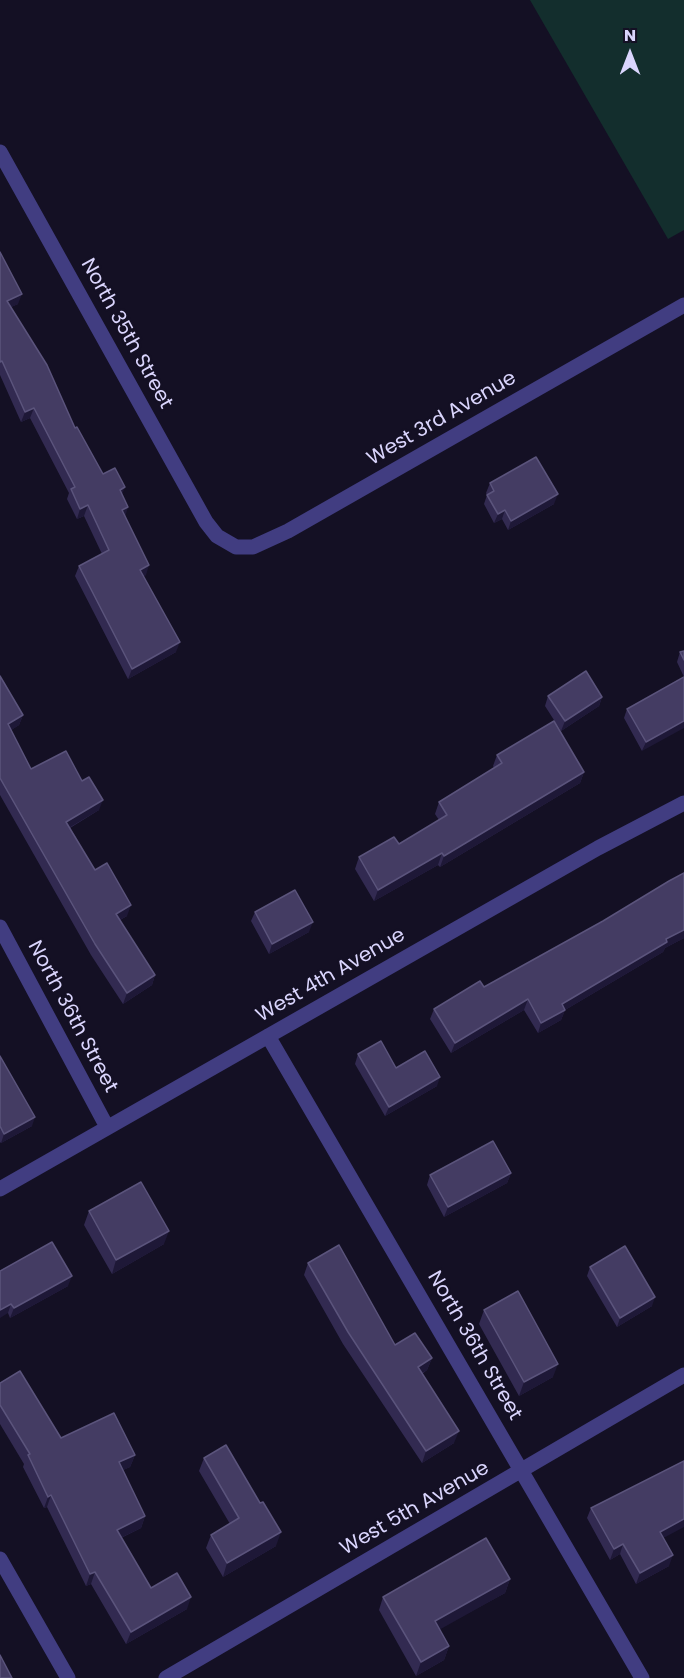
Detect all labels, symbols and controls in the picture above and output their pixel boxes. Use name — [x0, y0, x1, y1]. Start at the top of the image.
north arrow — [600, 24, 660, 84]
text: N — [624, 24, 636, 47]
street label: North 35th Street — [75, 255, 177, 413]
street label: West 3rd Avenue — [363, 367, 521, 471]
street label: West 4th Avenue — [252, 924, 410, 1028]
street label: North 36th Street — [22, 937, 122, 1097]
street label: North 36th Street — [422, 1267, 526, 1425]
street label: West 5th Avenue — [336, 1457, 494, 1561]

